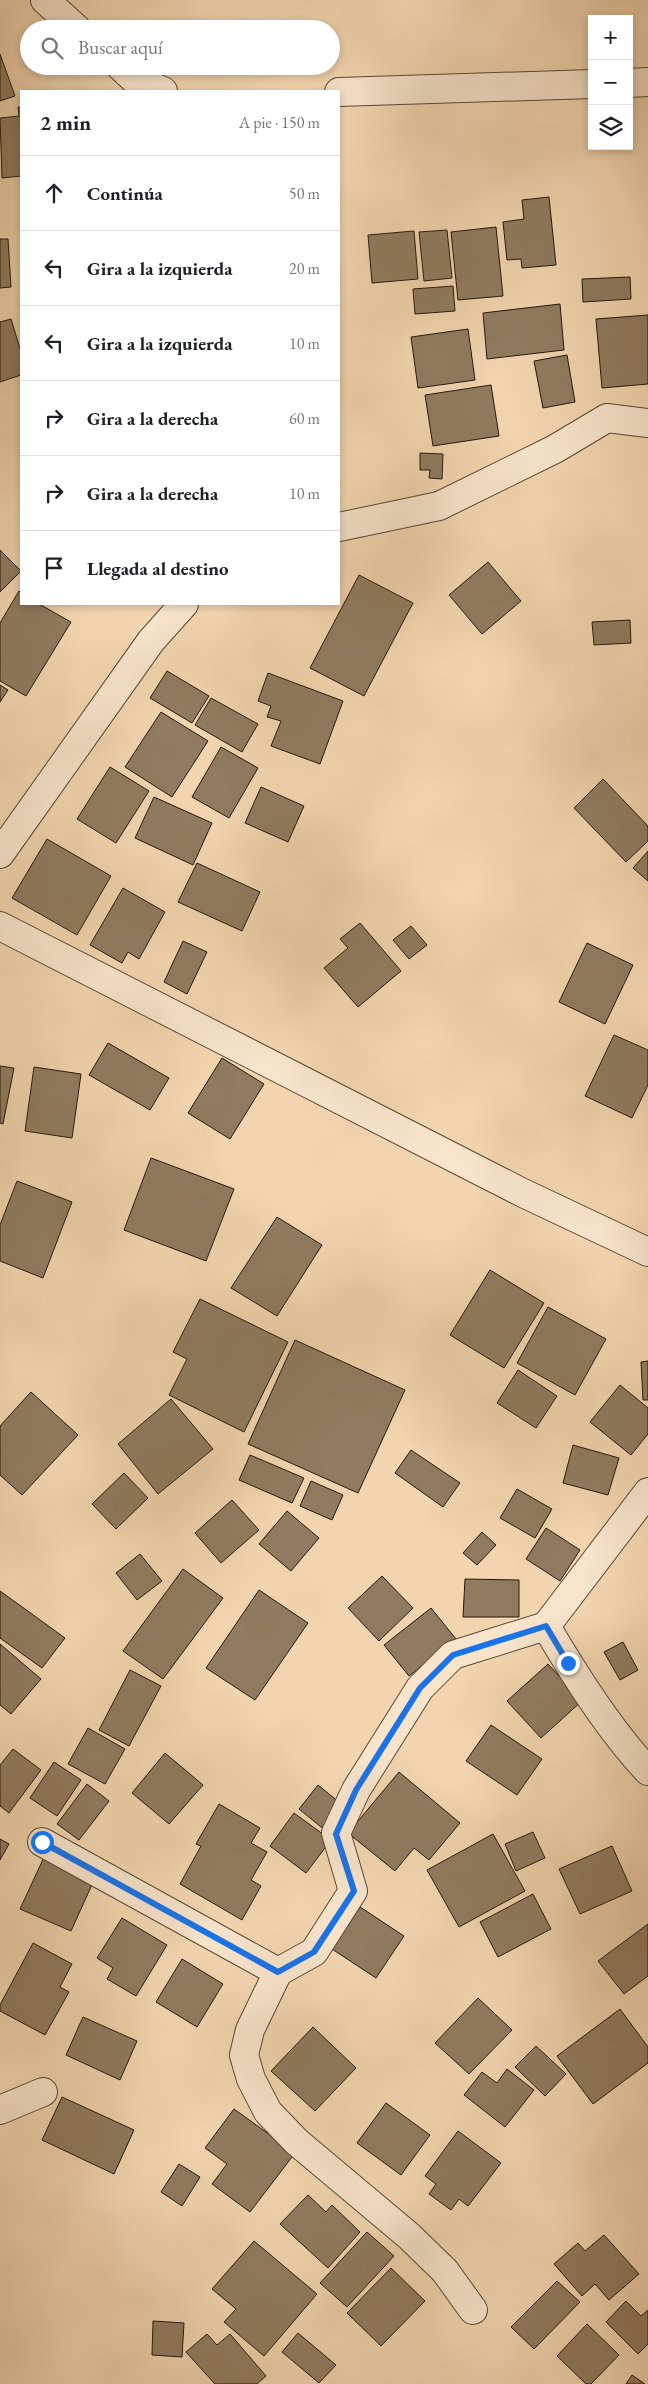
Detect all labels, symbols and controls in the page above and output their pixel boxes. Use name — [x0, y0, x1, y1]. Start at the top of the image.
map controls — [588, 15, 633, 150]
button: + — [588, 15, 633, 60]
search box — [20, 20, 340, 75]
icon: search — [38, 34, 66, 62]
text: Buscar aquí — [78, 35, 163, 60]
button: − — [588, 60, 633, 105]
button: layers — [588, 105, 633, 150]
text: 2 min — [40, 109, 91, 136]
text: A pie · 150 m — [239, 112, 320, 133]
icon: ahead — [40, 179, 68, 207]
text: Continúa — [87, 181, 163, 206]
text: 50 m — [289, 183, 320, 204]
icon: left — [40, 254, 68, 282]
text: Gira a la izquierda — [87, 256, 233, 281]
text: 20 m — [289, 258, 320, 279]
icon: left — [40, 329, 68, 357]
text: Gira a la izquierda — [87, 331, 233, 356]
text: 10 m — [289, 333, 320, 354]
icon: right — [40, 404, 68, 432]
text: Gira a la derecha — [87, 406, 218, 431]
text: 60 m — [289, 408, 320, 429]
icon: right — [40, 479, 68, 507]
text: Gira a la derecha — [87, 481, 218, 506]
text: 10 m — [289, 483, 320, 504]
icon: arrive — [40, 554, 68, 582]
text: Llegada al destino — [87, 556, 229, 581]
route end — [557, 1652, 580, 1675]
route start — [31, 1831, 54, 1854]

